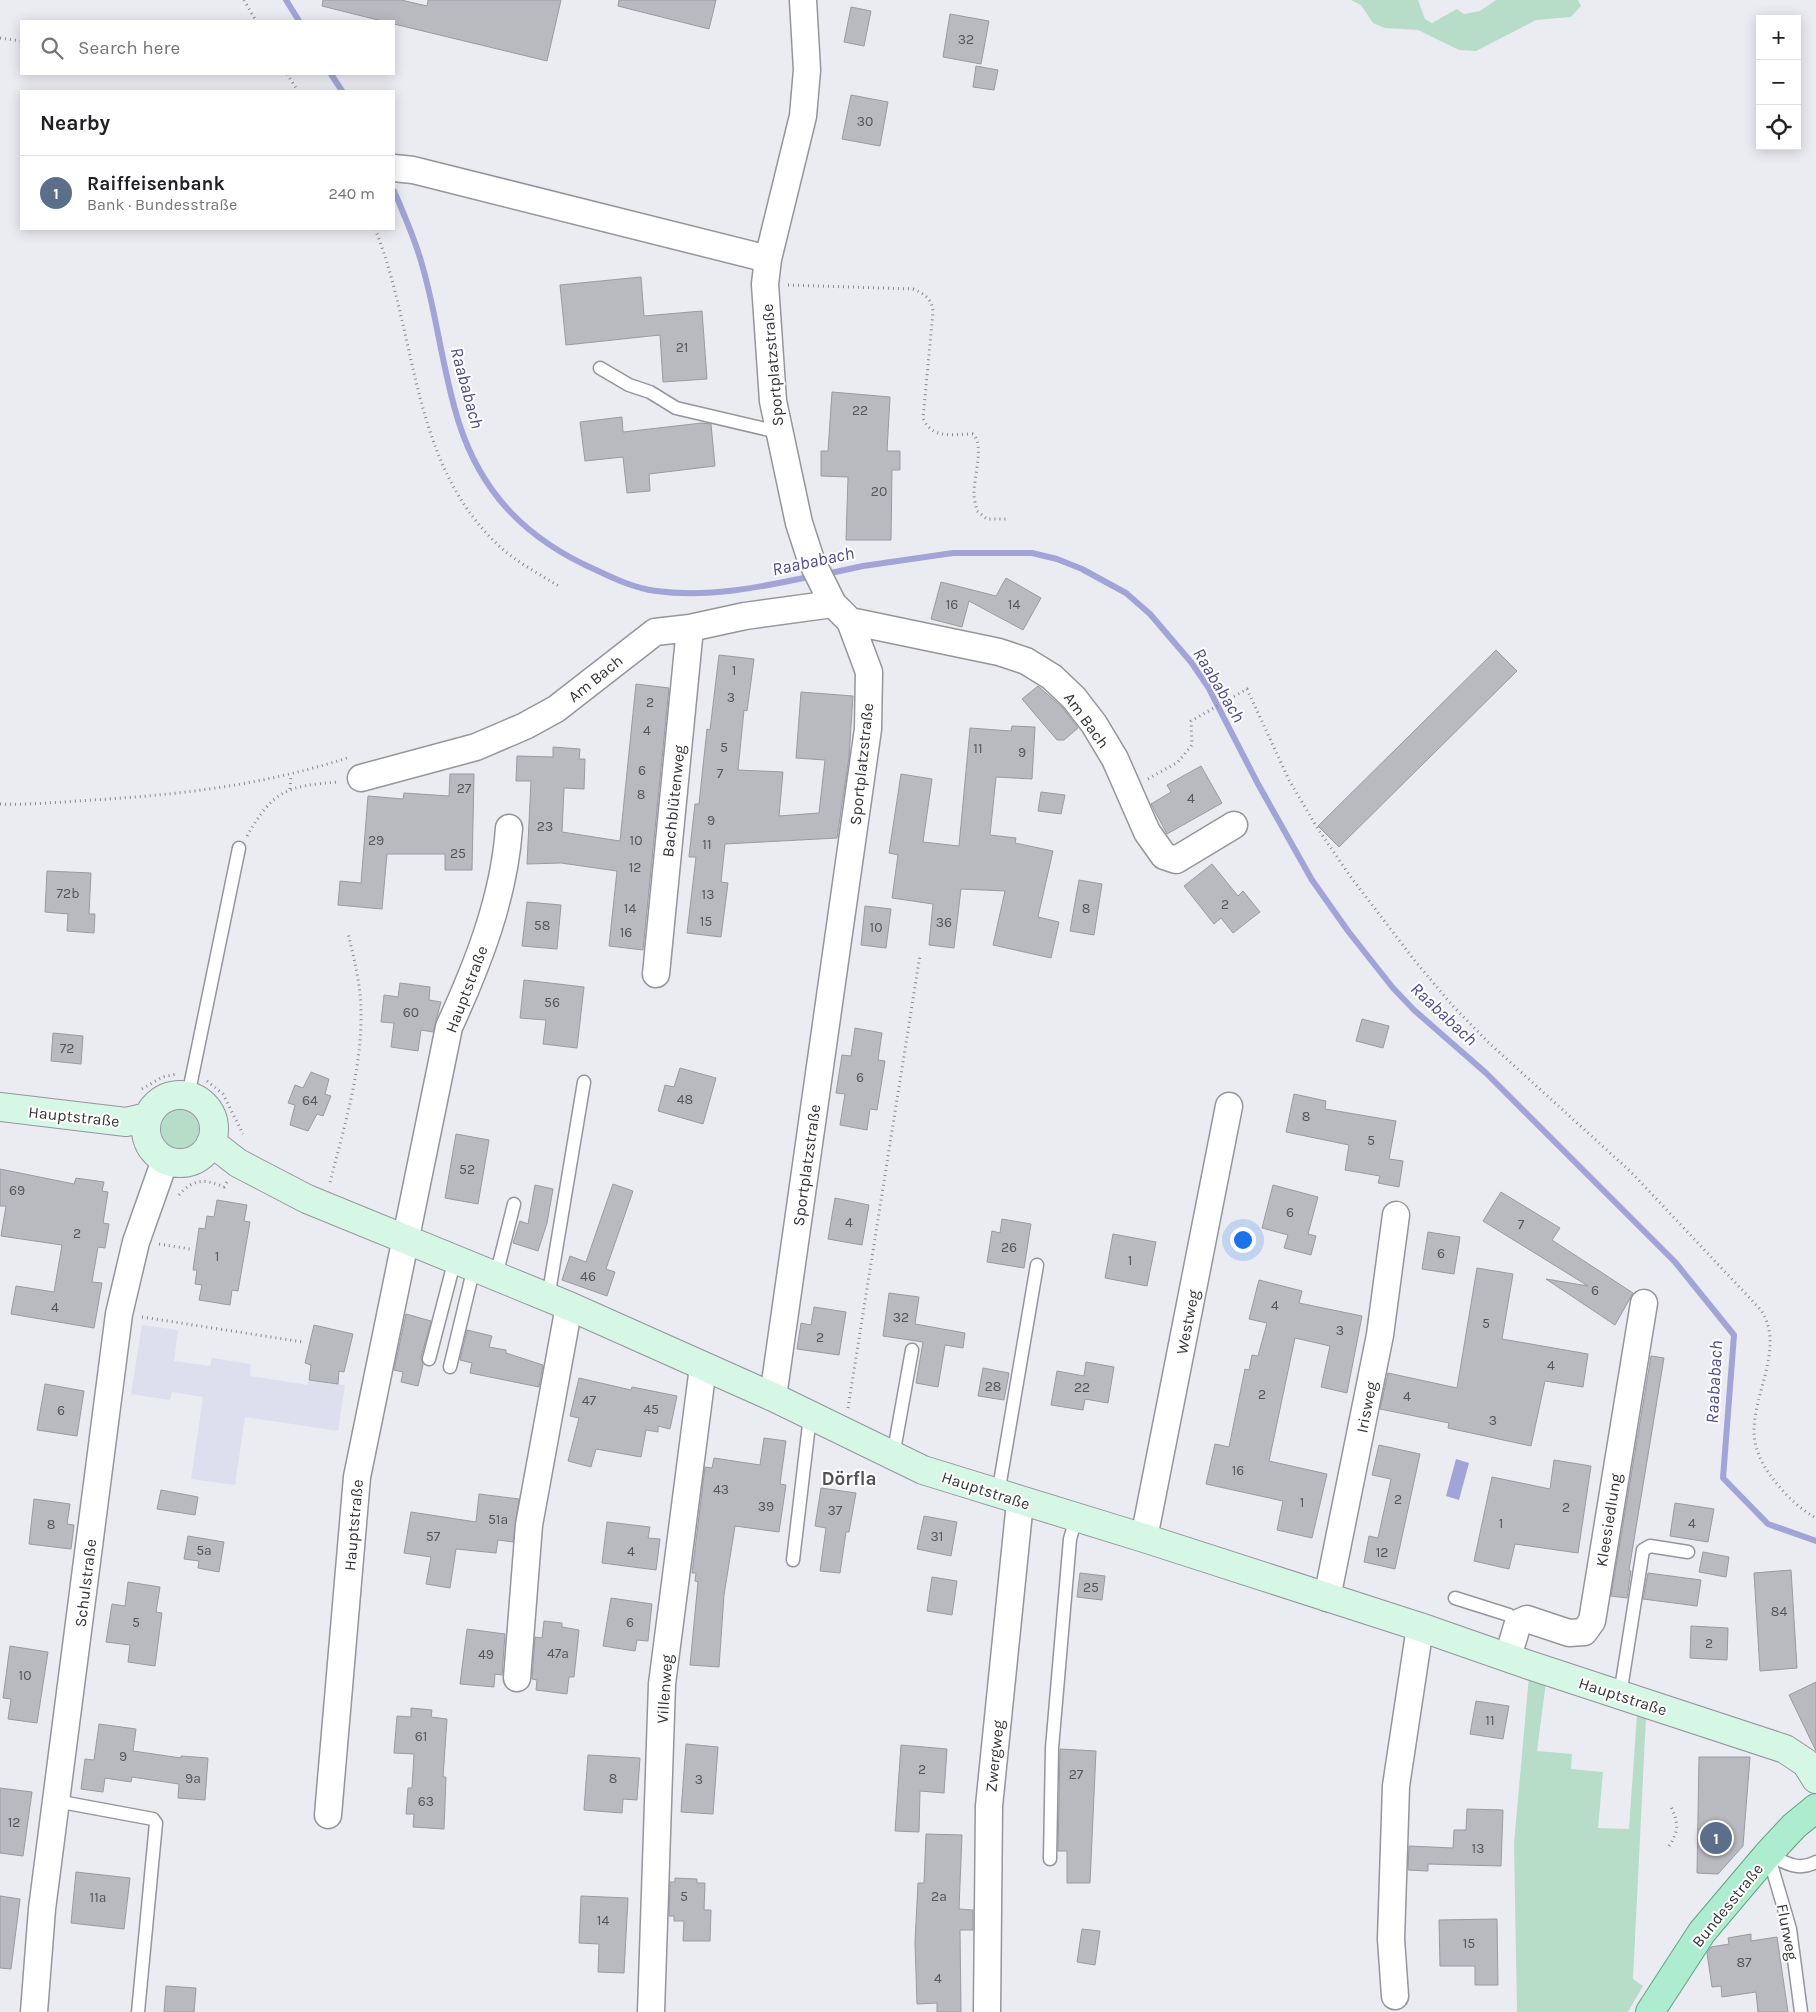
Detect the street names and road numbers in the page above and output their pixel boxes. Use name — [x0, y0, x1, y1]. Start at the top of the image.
street label: Sportplatzstraße — [758, 303, 787, 427]
street label: Am Bach — [564, 651, 626, 706]
street label: Am Bach — [1060, 689, 1113, 752]
street label: Sportplatzstraße — [846, 702, 877, 826]
street label: Bachblütenweg — [658, 744, 689, 858]
street label: Hauptstraße — [441, 943, 492, 1035]
street label: Hauptstraße — [27, 1102, 120, 1131]
street label: Sportplatzstraße — [789, 1103, 824, 1227]
street label: Westweg — [1172, 1288, 1203, 1356]
street label: Irisweg — [1352, 1380, 1381, 1435]
street label: Hauptstraße — [939, 1467, 1032, 1514]
street label: Kleesiedlung — [1592, 1472, 1625, 1568]
street label: Hauptstraße — [340, 1479, 367, 1572]
street label: Schulstraße — [71, 1538, 100, 1628]
street label: Villenweg — [653, 1654, 676, 1724]
street label: Hauptstraße — [1576, 1673, 1669, 1720]
street label: Zwergweg — [981, 1719, 1008, 1793]
street label: Bundesstraße — [1688, 1860, 1767, 1951]
street label: Flurweg — [1773, 1902, 1802, 1962]

